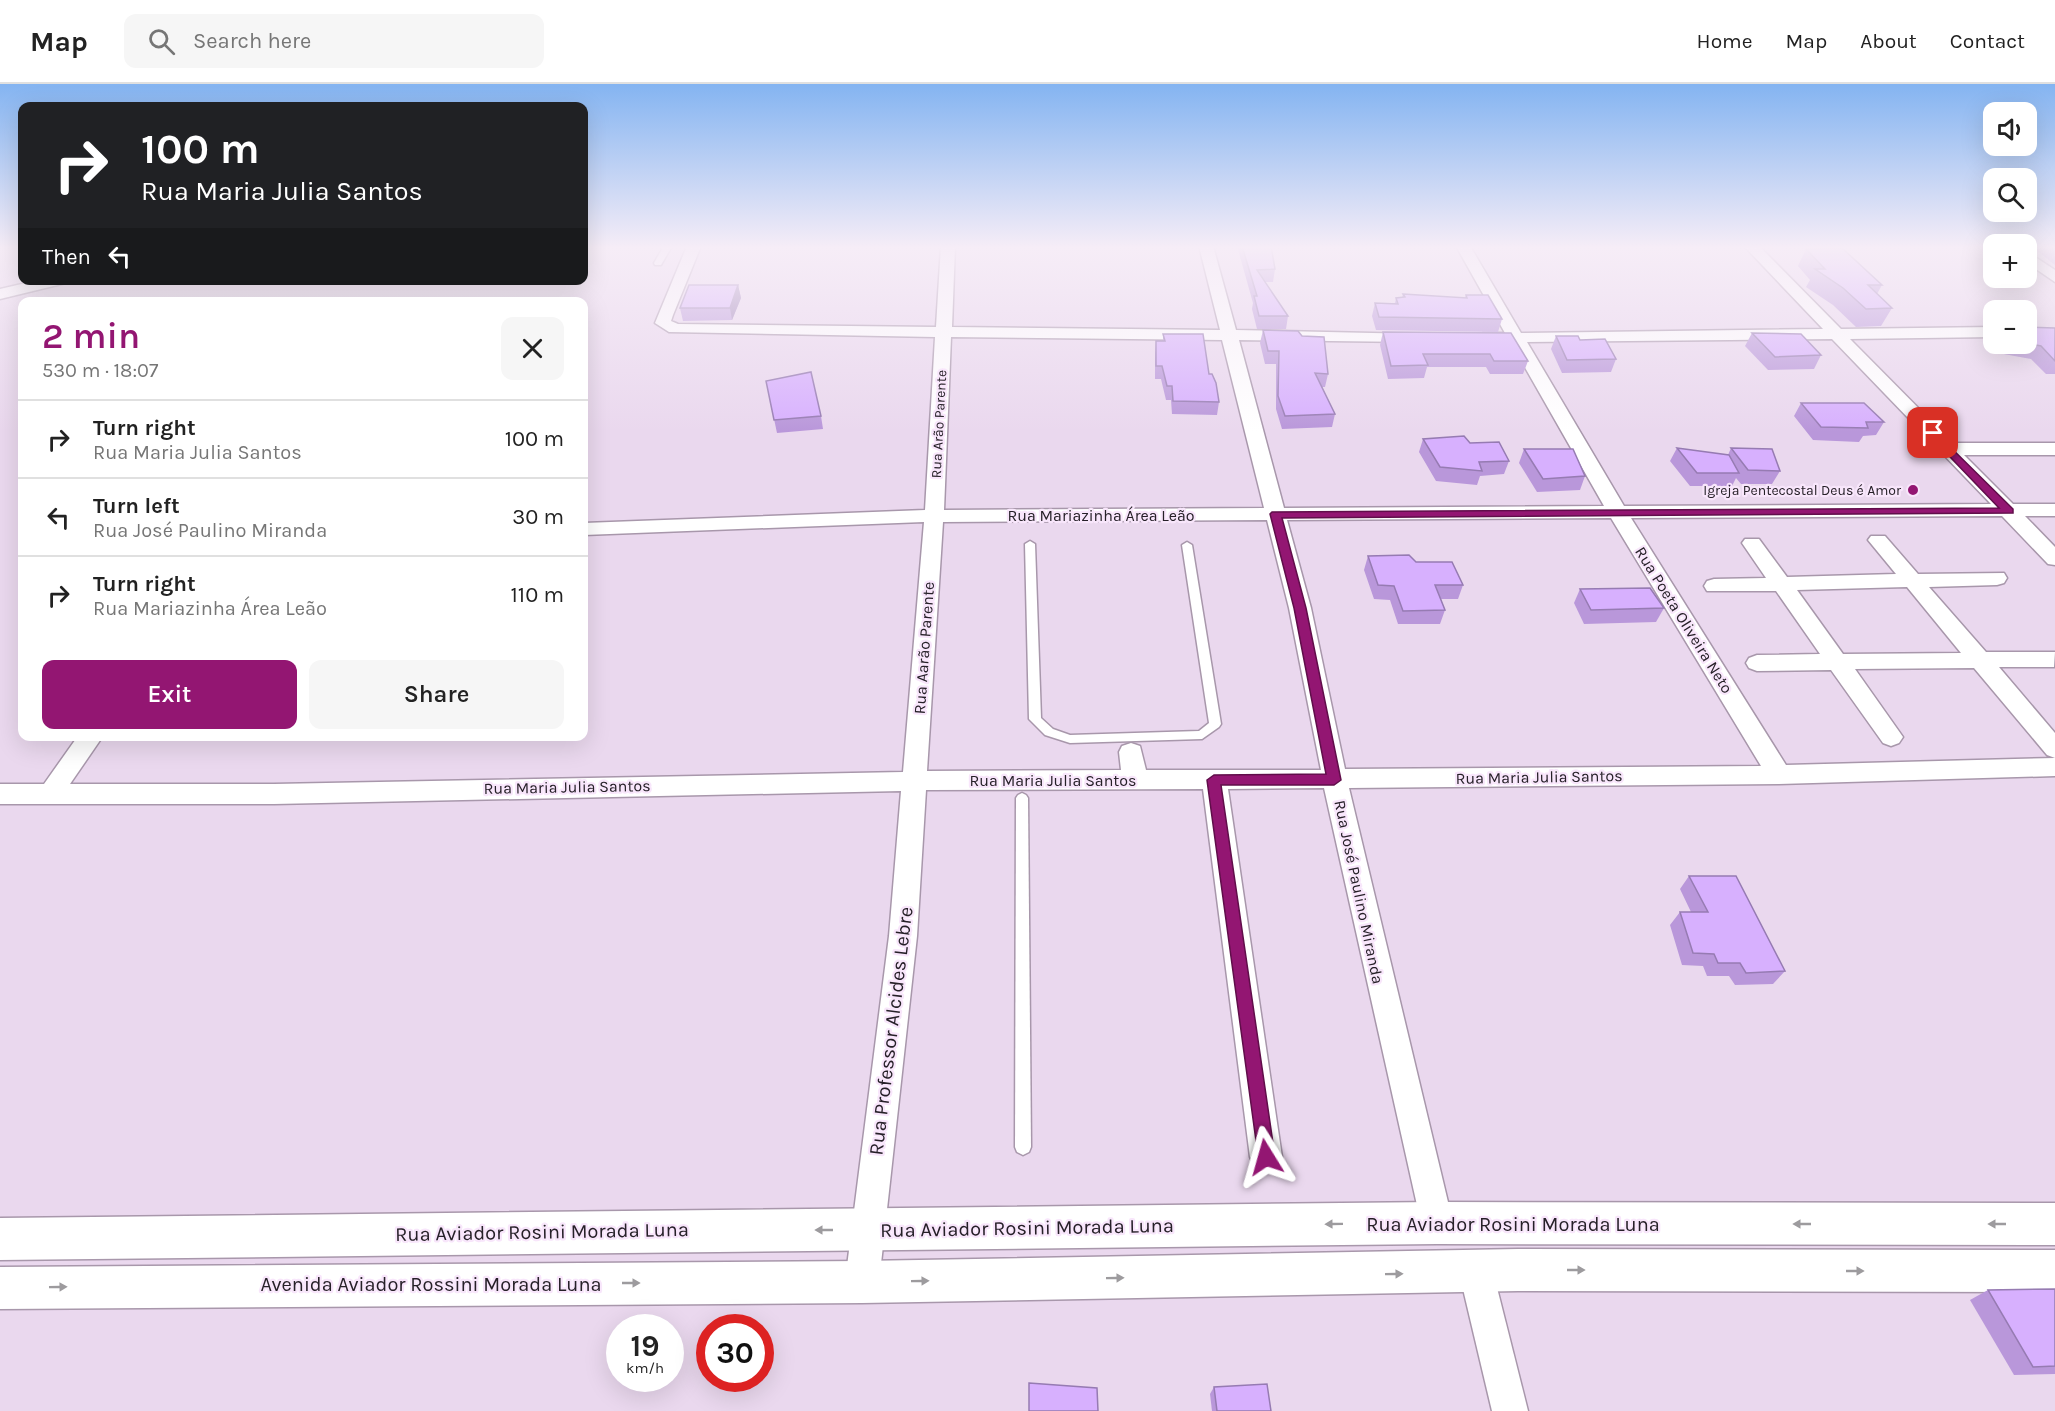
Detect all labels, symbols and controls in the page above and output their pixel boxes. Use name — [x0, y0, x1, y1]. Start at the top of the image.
search box — [124, 14, 544, 68]
text: Map — [30, 25, 88, 58]
icon: search — [145, 25, 178, 58]
text: Search here — [193, 28, 311, 54]
text: Home — [1697, 29, 1753, 53]
text: Map — [1786, 29, 1827, 53]
text: About — [1860, 29, 1917, 53]
text: Contact — [1950, 29, 2025, 53]
map controls — [1983, 102, 2037, 354]
button: sound — [1983, 102, 2037, 156]
text: 100 m — [141, 124, 260, 174]
icon: right — [42, 126, 120, 204]
button: search — [1983, 168, 2037, 222]
text: Rua Maria Julia Santos — [141, 175, 423, 207]
button: + — [1983, 234, 2037, 288]
icon: left — [103, 240, 136, 273]
text: Then — [42, 244, 91, 270]
button: − — [1983, 300, 2037, 354]
text: 2 min — [42, 315, 140, 357]
button: close — [501, 317, 564, 380]
text: 530 m · 18:07 — [42, 359, 158, 382]
street label: Rua Arão Parente — [928, 369, 950, 479]
pin — [1907, 407, 1958, 458]
text: Turn right — [93, 415, 196, 441]
icon: arrive — [1916, 416, 1949, 449]
icon: right — [42, 423, 75, 456]
text: 100 m — [505, 426, 564, 452]
text: Rua Maria Julia Santos — [93, 441, 302, 464]
place label: Igreja Pentecostal Deus é Amor — [1703, 482, 1902, 499]
marker: Igreja Pentecostal Deus é Amor — [1906, 483, 1920, 497]
text: Turn left — [93, 493, 180, 519]
icon: left — [42, 501, 75, 534]
text: 30 m — [512, 504, 564, 530]
street label: Rua Mariazinha Área Leão — [1007, 506, 1195, 525]
text: Rua José Paulino Miranda — [93, 519, 327, 542]
street label: Rua Poeta Oliveira Neto — [1631, 543, 1737, 697]
text: Turn right — [93, 571, 196, 597]
icon: right — [42, 579, 75, 612]
street label: Rua Aarão Parente — [910, 581, 938, 715]
text: 110 m — [511, 582, 564, 608]
text: Rua Mariazinha Área Leão — [93, 597, 327, 620]
button: Exit — [42, 660, 297, 729]
button: Share — [309, 660, 564, 729]
street label: Rua Maria Julia Santos — [1455, 766, 1623, 788]
street label: Rua Maria Julia Santos — [970, 771, 1136, 790]
street label: Rua Maria Julia Santos — [483, 776, 651, 798]
street label: Rua José Paulino Miranda — [1330, 798, 1388, 986]
street label: Rua Professor Alcides Lebre — [864, 905, 918, 1157]
position arrow — [1234, 1125, 1298, 1189]
street label: Rua Aviador Rosini Morada Luna — [1366, 1213, 1660, 1236]
street label: Rua Aviador Rosini Morada Luna — [880, 1214, 1174, 1242]
street label: Rua Aviador Rosini Morada Luna — [395, 1218, 689, 1246]
one-way arrow — [1324, 1219, 1343, 1229]
one-way arrow — [1792, 1219, 1811, 1229]
one-way arrow — [1987, 1219, 2006, 1229]
one-way arrow — [814, 1225, 833, 1235]
one-way arrow — [1567, 1265, 1586, 1275]
one-way arrow — [1846, 1266, 1865, 1276]
one-way arrow — [1385, 1269, 1404, 1278]
street label: Avenida Aviador Rossini Morada Luna — [260, 1273, 602, 1296]
one-way arrow — [1106, 1273, 1125, 1283]
one-way arrow — [911, 1276, 930, 1286]
one-way arrow — [622, 1278, 641, 1288]
one-way arrow — [49, 1282, 68, 1291]
speed limit sign: 30 — [696, 1314, 774, 1392]
text: 19 — [630, 1328, 659, 1364]
text: km/h — [626, 1359, 664, 1377]

